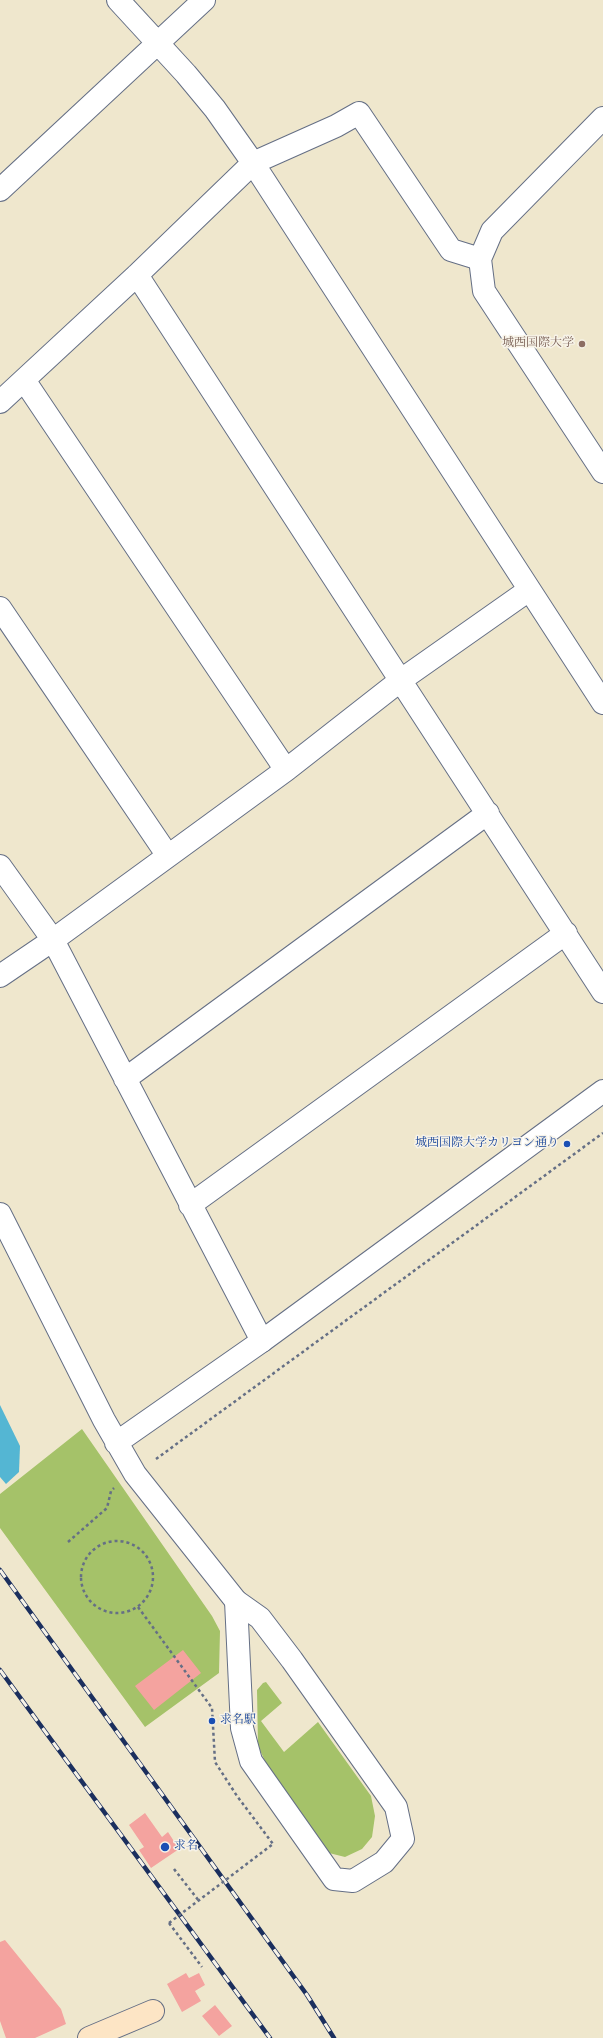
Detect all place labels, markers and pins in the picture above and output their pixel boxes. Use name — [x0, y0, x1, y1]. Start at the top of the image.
place label: 城西国際大学 — [502, 337, 574, 351]
marker: 城西国際大学 — [577, 339, 587, 349]
place label: 城西国際大学カリヨン通り — [415, 1137, 559, 1151]
marker: 城西国際大学カリヨン通り — [562, 1139, 572, 1149]
place label: 求名駅 — [220, 1714, 256, 1728]
marker: 求名駅 — [207, 1716, 217, 1726]
place label: 求名 — [174, 1840, 198, 1854]
marker: 求名 — [159, 1841, 171, 1853]

